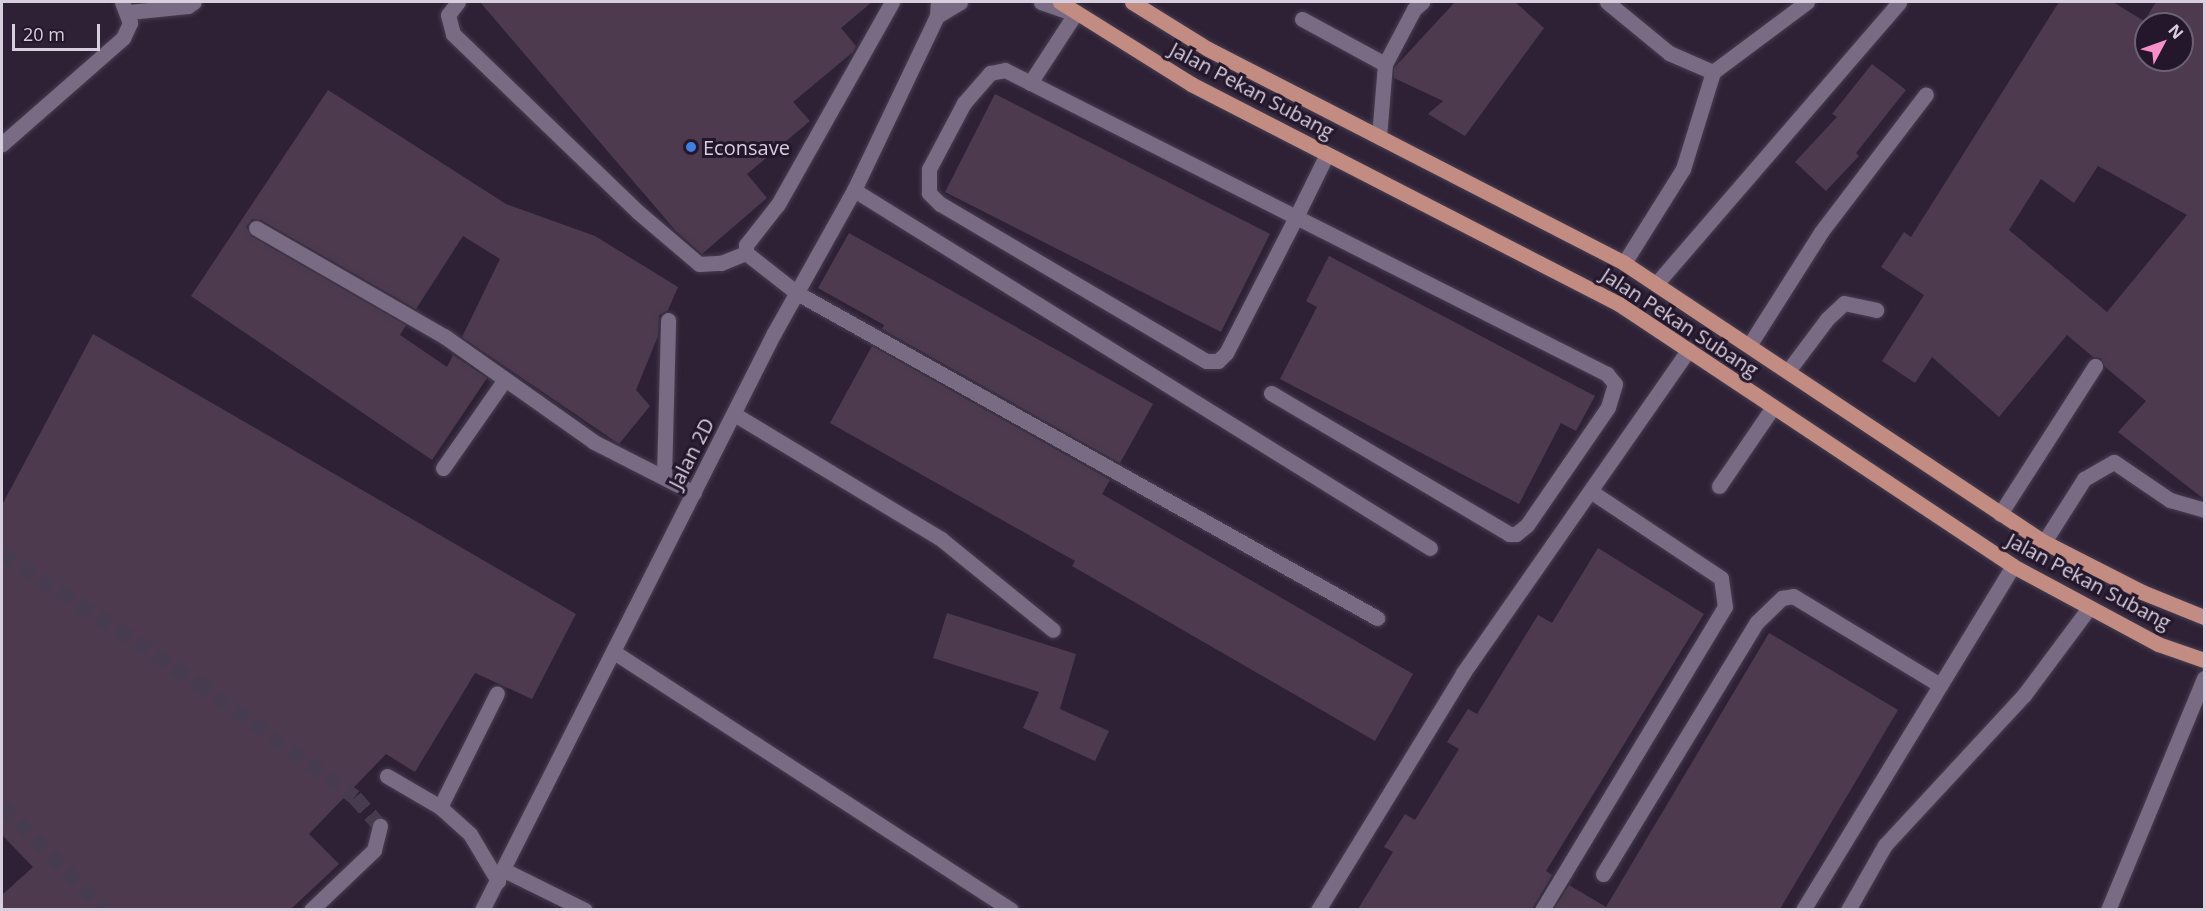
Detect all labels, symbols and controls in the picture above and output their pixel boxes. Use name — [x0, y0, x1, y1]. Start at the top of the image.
scale bar — [15, 12, 104, 50]
north arrow — [2134, 12, 2194, 72]
text: N — [2163, 19, 2189, 44]
text: 20 m — [23, 22, 65, 46]
street label: Jalan Pekan Subang — [1166, 37, 1338, 143]
place label: Econsave — [703, 135, 790, 159]
marker: Econsave — [684, 140, 698, 154]
street label: Jalan Pekan Subang — [1597, 262, 1763, 382]
street label: Jalan 2D — [663, 414, 719, 492]
street label: Jalan Pekan Subang — [2003, 528, 2175, 634]

